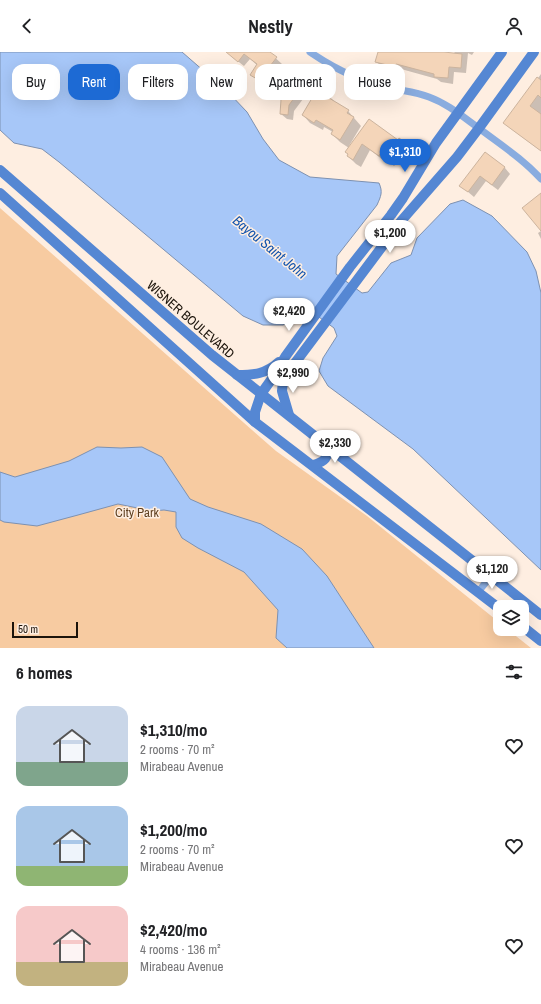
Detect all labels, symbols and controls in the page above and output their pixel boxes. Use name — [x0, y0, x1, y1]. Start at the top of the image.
text: Nestly — [248, 14, 293, 39]
icon: back — [16, 15, 38, 37]
icon: person — [503, 15, 525, 37]
chip: Buy — [12, 64, 60, 100]
chip: Rent — [68, 64, 120, 100]
chip: Filters — [128, 64, 188, 100]
chip: New — [196, 64, 247, 100]
chip: Apartment — [255, 64, 336, 100]
chip: House — [344, 64, 405, 100]
pin: $1,310 — [372, 139, 438, 173]
text: $1,310 — [389, 143, 421, 160]
water label: Bayou Saint John — [229, 211, 311, 283]
pin: $1,200 — [357, 220, 423, 254]
text: $1,200 — [374, 224, 406, 241]
street label: WISNER BOULEVARD — [143, 277, 238, 362]
pin: $2,420 — [256, 298, 322, 332]
text: $2,420 — [273, 302, 305, 319]
pin: $2,990 — [260, 360, 326, 394]
text: $2,990 — [277, 364, 309, 381]
pin: $2,330 — [302, 430, 368, 464]
text: $2,330 — [319, 434, 351, 451]
park label: City Park — [115, 504, 160, 521]
pin: $1,120 — [459, 556, 525, 590]
text: $1,120 — [476, 560, 508, 577]
map controls — [493, 600, 529, 636]
button: layers — [493, 600, 529, 636]
scale bar — [12, 620, 78, 639]
text: 50 m — [18, 622, 38, 636]
text: 6 homes — [16, 661, 73, 684]
icon: filters — [503, 661, 525, 683]
text: $1,310/mo — [140, 718, 207, 741]
icon: home — [48, 722, 96, 770]
icon: heart — [503, 735, 525, 757]
text: 2 rooms · 70 m² — [140, 741, 215, 758]
text: Mirabeau Avenue — [140, 758, 223, 775]
text: $1,200/mo — [140, 818, 207, 841]
icon: home — [48, 822, 96, 870]
icon: heart — [503, 835, 525, 857]
text: 2 rooms · 70 m² — [140, 841, 215, 858]
text: Mirabeau Avenue — [140, 858, 223, 875]
text: $2,420/mo — [140, 918, 207, 941]
icon: home — [48, 922, 96, 970]
icon: heart — [503, 935, 525, 957]
text: 4 rooms · 136 m² — [140, 941, 221, 958]
text: Mirabeau Avenue — [140, 958, 223, 975]

